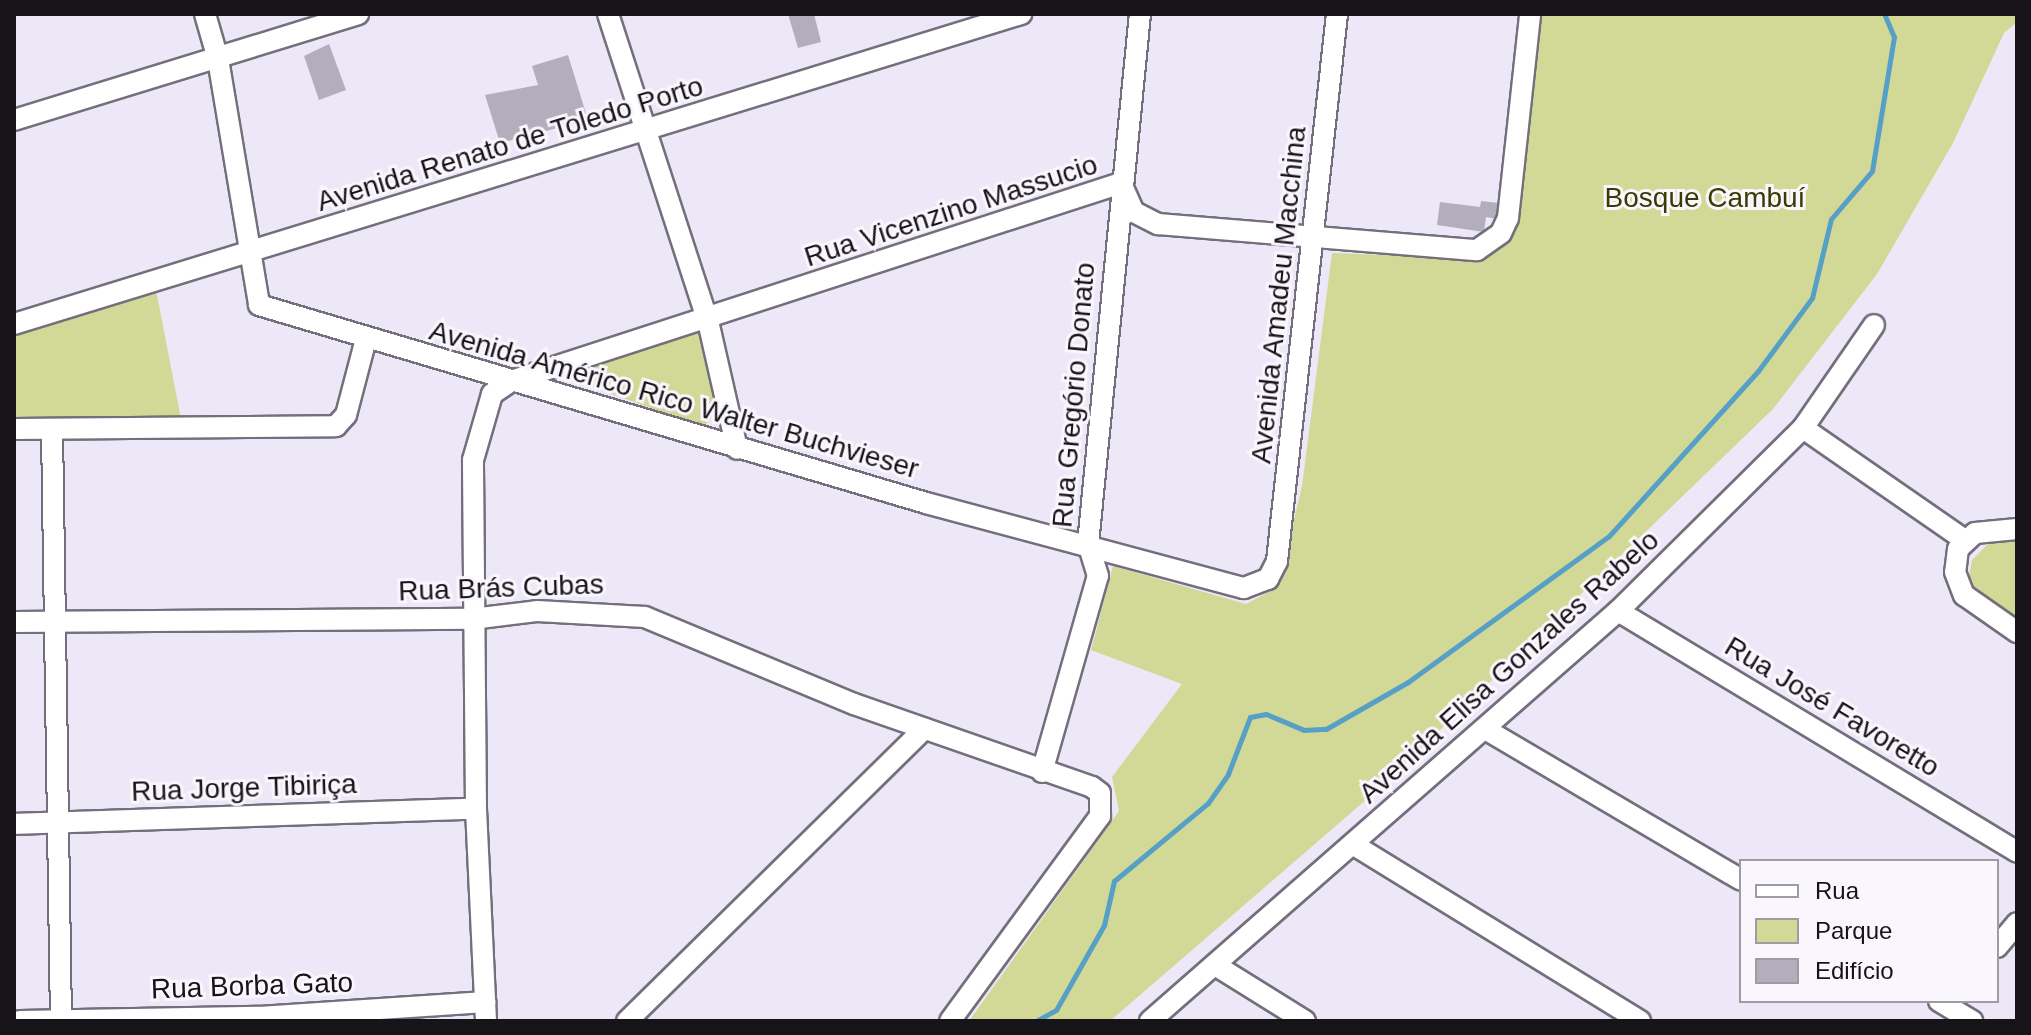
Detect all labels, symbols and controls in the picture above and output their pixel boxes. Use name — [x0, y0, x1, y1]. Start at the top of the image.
street label: Avenida Renato de Toledo Porto — [313, 69, 707, 219]
street label: Avenida Amadeu Macchina — [1245, 124, 1313, 466]
street label: Rua Vicenzino Massucio — [800, 148, 1102, 274]
park label: Bosque Cambuí — [1605, 181, 1805, 215]
street label: Rua Gregório Donato — [1046, 261, 1102, 529]
street label: Avenida Américo Rico Walter Buchvieser — [425, 314, 923, 486]
street label: Avenida Elisa Gonzales Rabelo — [1352, 523, 1666, 811]
street label: Rua Brás Cubas — [398, 568, 604, 608]
street label: Rua José Favoretto — [1719, 630, 1945, 784]
street label: Rua Jorge Tibiriça — [130, 767, 358, 809]
legend — [1739, 859, 1999, 1003]
text: Rua — [1815, 877, 1859, 904]
text: Parque — [1815, 917, 1892, 944]
text: Edifício — [1815, 957, 1894, 984]
street label: Rua Borba Gato — [150, 966, 354, 1006]

